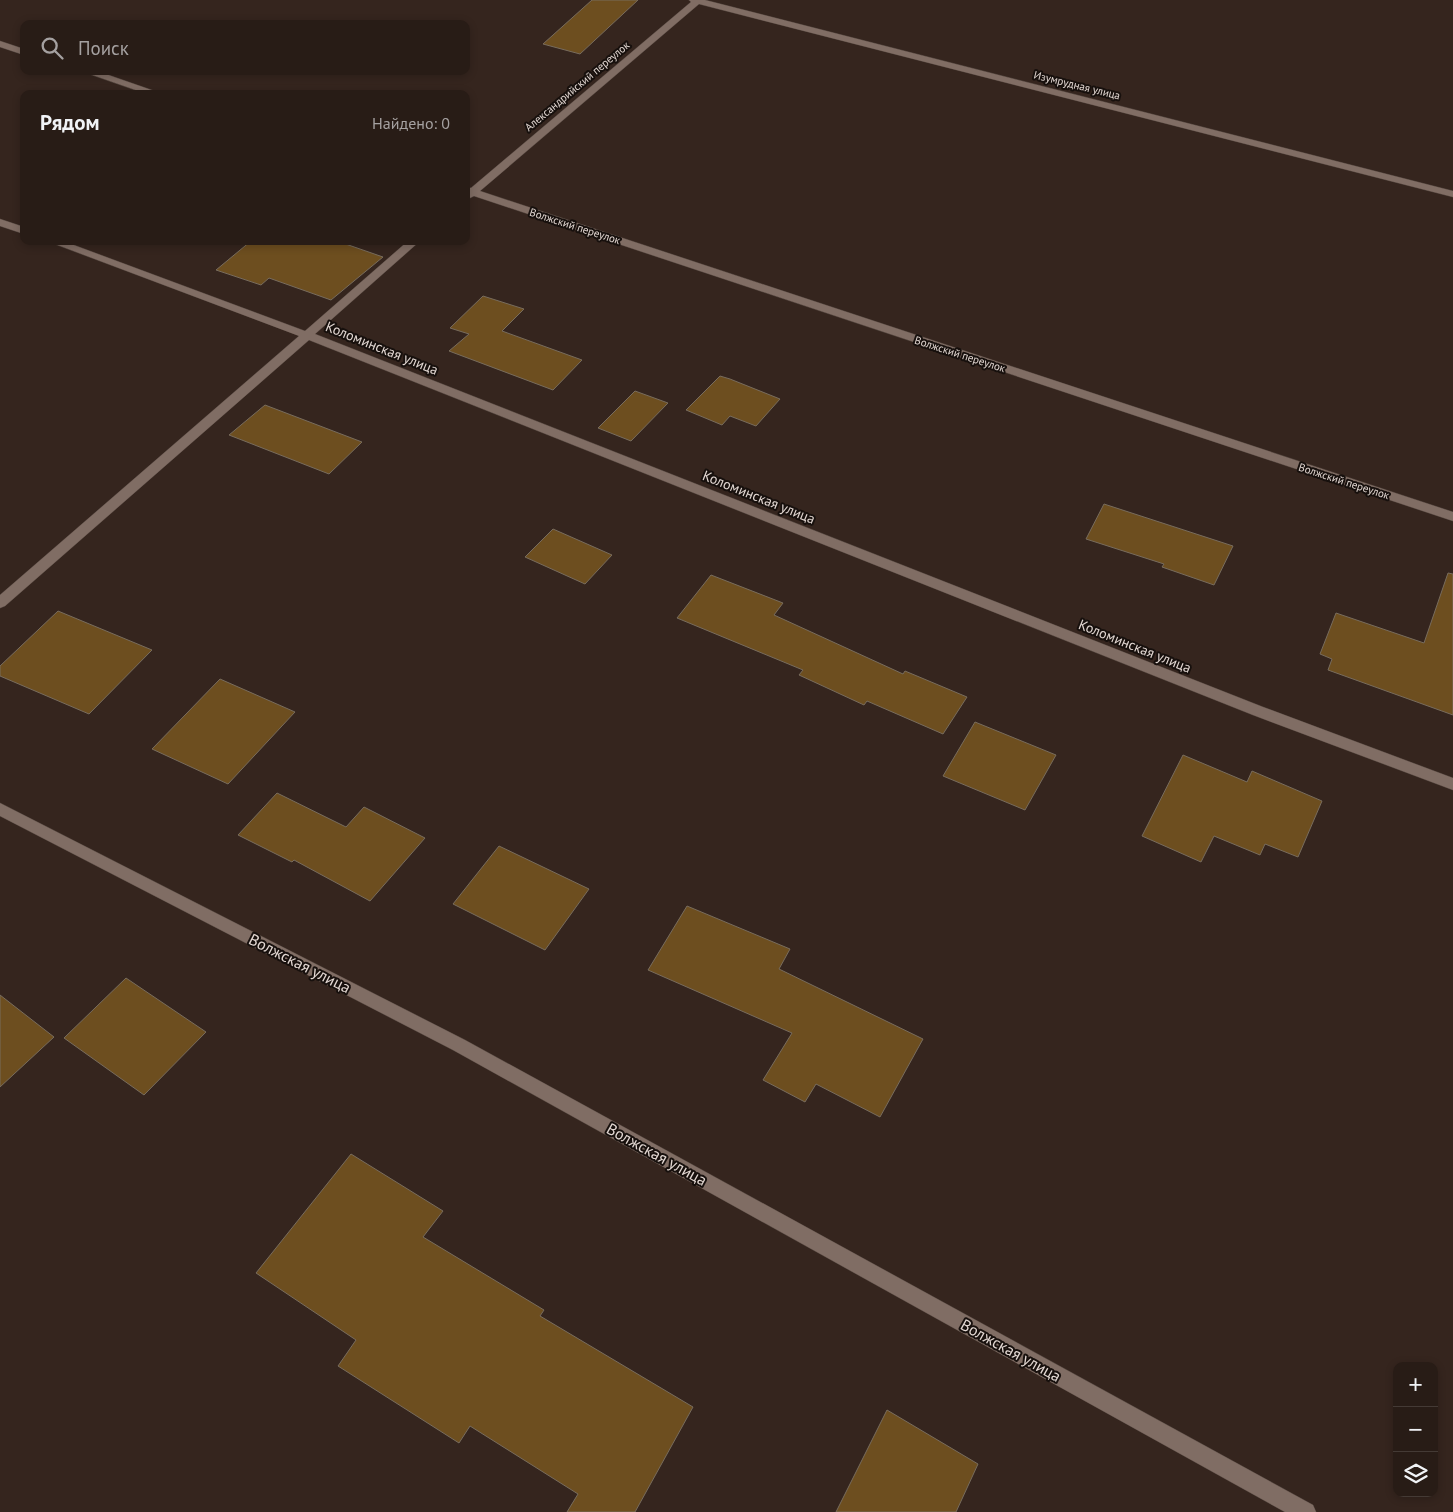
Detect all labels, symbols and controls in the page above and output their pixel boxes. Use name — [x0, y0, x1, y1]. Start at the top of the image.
search box — [20, 20, 470, 75]
icon: search — [38, 34, 66, 62]
text: Поиск — [78, 36, 129, 60]
street label: Александрийский переулок — [522, 38, 633, 134]
street label: Изумрудная улица — [1032, 67, 1122, 103]
text: Рядом — [40, 109, 99, 136]
text: Найдено: 0 — [372, 113, 450, 133]
street label: Волжский переулок — [528, 205, 623, 248]
street label: Коломинская улица — [323, 317, 441, 379]
street label: Волжский переулок — [913, 333, 1008, 376]
street label: Волжский переулок — [1297, 460, 1392, 503]
street label: Коломинская улица — [700, 466, 818, 528]
street label: Коломинская улица — [1076, 615, 1194, 677]
street label: Волжская улица — [246, 929, 354, 997]
street label: Волжская улица — [603, 1118, 711, 1190]
street label: Волжская улица — [957, 1314, 1065, 1386]
map controls — [1393, 1362, 1438, 1497]
button: + — [1393, 1362, 1438, 1407]
button: − — [1393, 1407, 1438, 1452]
button: layers — [1393, 1452, 1438, 1497]

